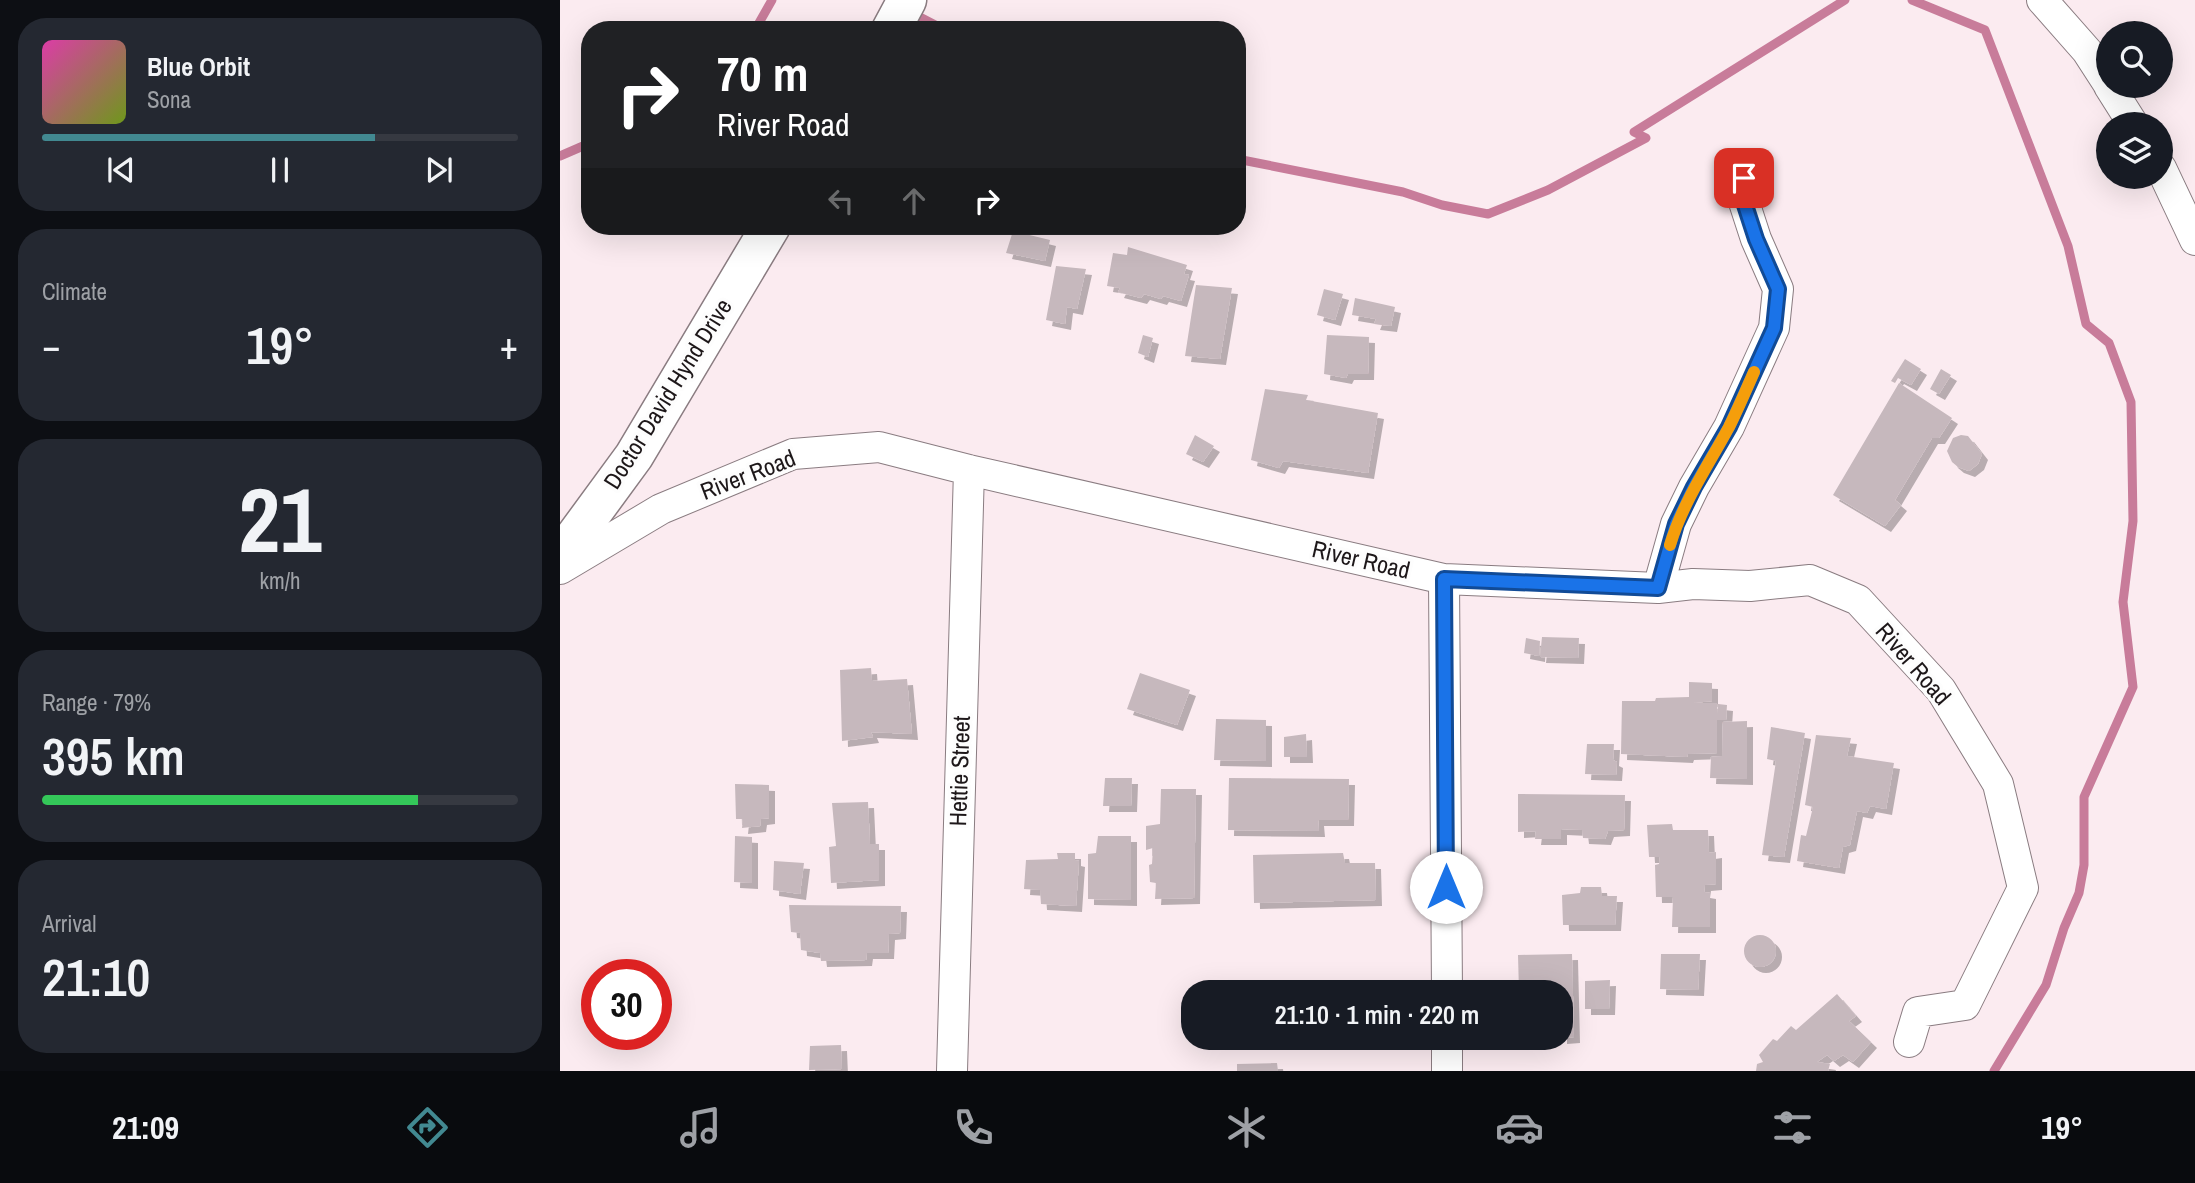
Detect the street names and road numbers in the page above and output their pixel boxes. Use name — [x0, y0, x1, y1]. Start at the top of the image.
street label: Doctor David Hynd Drive — [596, 292, 739, 495]
street label: River Road — [695, 441, 800, 507]
street label: River Road — [1309, 532, 1413, 586]
street label: River Road — [1869, 615, 1958, 711]
street label: Hettie Street — [941, 715, 977, 827]

